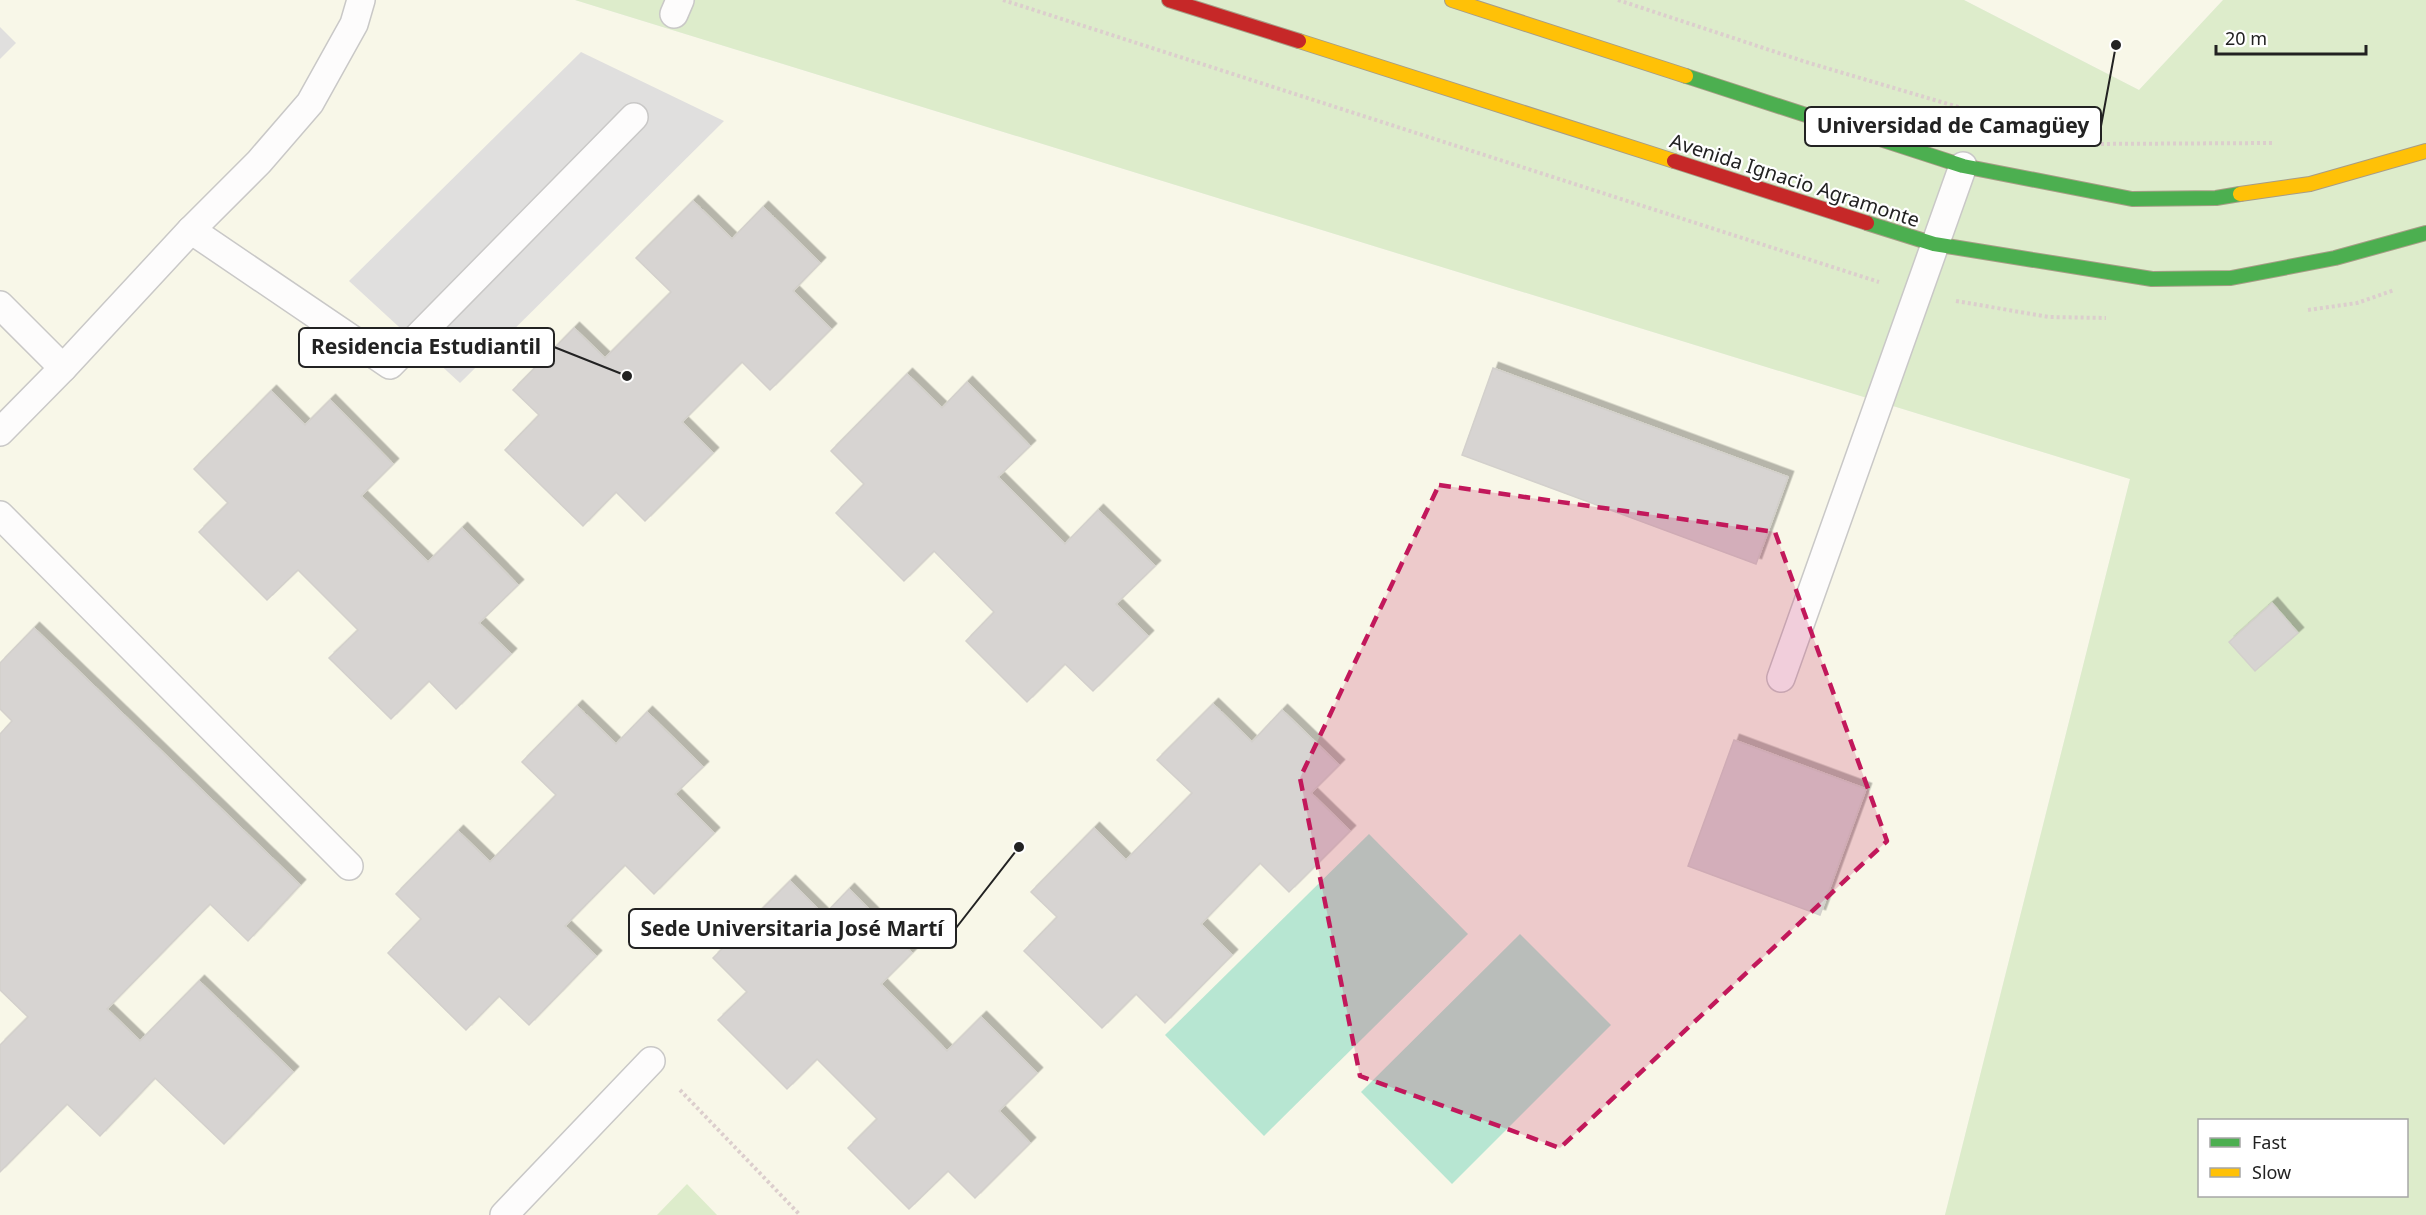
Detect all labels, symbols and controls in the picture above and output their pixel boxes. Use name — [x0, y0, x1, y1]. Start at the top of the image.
scale bar — [2216, 18, 2366, 56]
text: 20 m — [2225, 26, 2267, 50]
callout: Universidad de Camagüey — [1805, 107, 2101, 146]
text: Universidad de Camagüey — [1817, 111, 2089, 139]
street label: Avenida Ignacio Agramonte — [1667, 127, 1923, 233]
callout: Residencia Estudiantil — [299, 328, 554, 367]
text: Residencia Estudiantil — [311, 332, 541, 360]
callout: Sede Universitaria José Martí — [629, 909, 956, 948]
text: Sede Universitaria José Martí — [640, 914, 945, 942]
legend — [2198, 1119, 2408, 1197]
text: Fast — [2252, 1130, 2287, 1154]
text: Slow — [2252, 1160, 2291, 1184]

